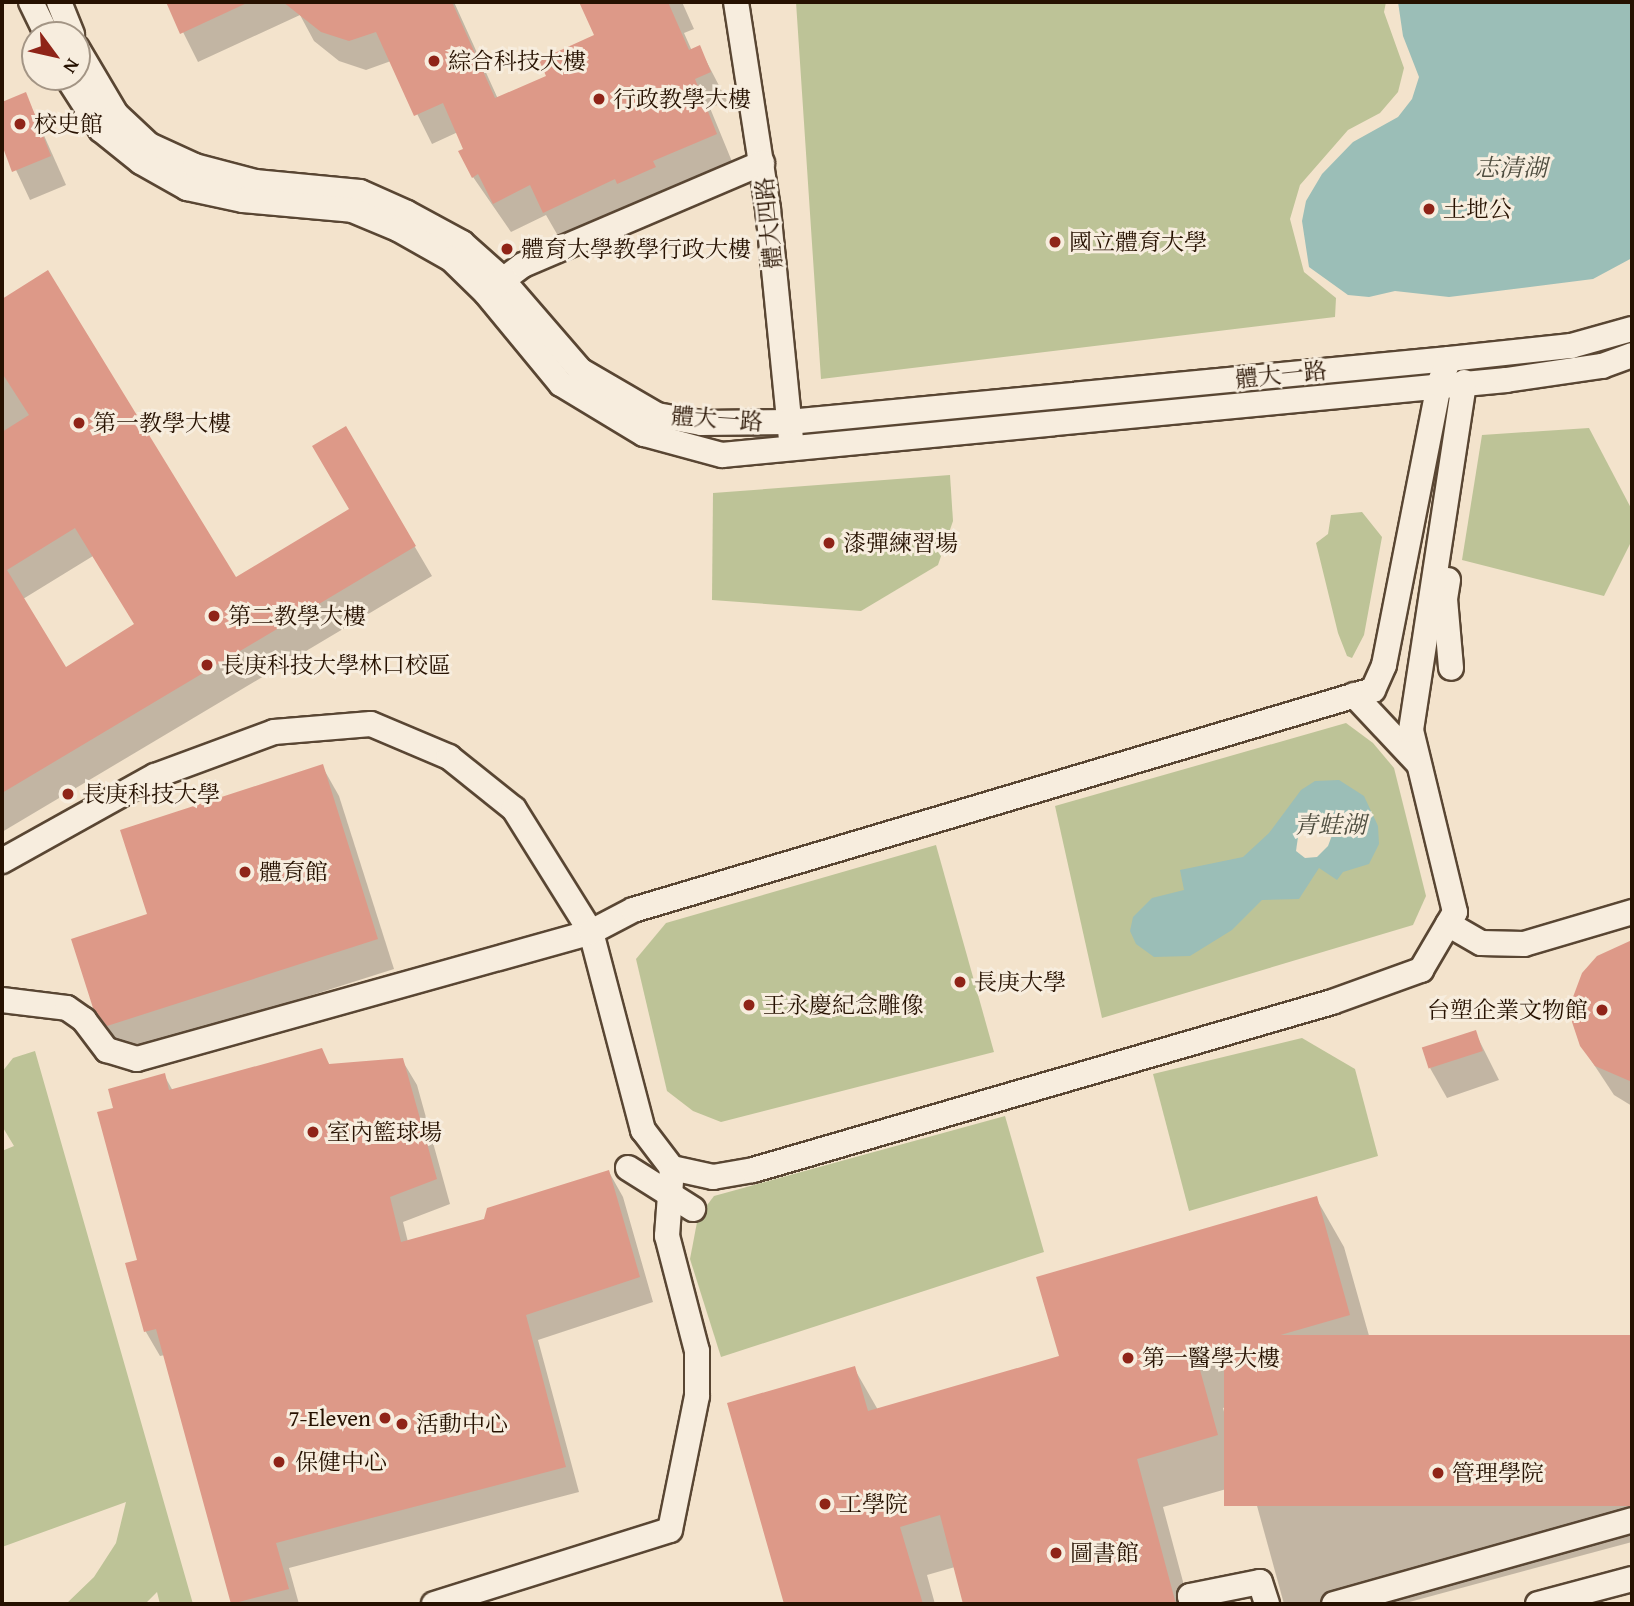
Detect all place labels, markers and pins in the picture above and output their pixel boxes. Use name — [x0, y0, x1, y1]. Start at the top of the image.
place label: 綜合科技大樓 — [448, 47, 586, 75]
marker: 綜合科技大樓 — [426, 53, 442, 69]
place label: 行政教學大樓 — [613, 85, 751, 113]
marker: 行政教學大樓 — [591, 91, 607, 107]
place label: 校史館 — [34, 110, 103, 138]
marker: 校史館 — [12, 116, 28, 132]
place label: 土地公 — [1443, 195, 1512, 223]
marker: 土地公 — [1421, 201, 1437, 217]
place label: 國立體育大學 — [1069, 228, 1207, 256]
marker: 國立體育大學 — [1047, 234, 1063, 250]
place label: 體育大學教學行政大樓 — [521, 235, 751, 263]
marker: 體育大學教學行政大樓 — [499, 241, 515, 257]
place label: 第一教學大樓 — [93, 409, 231, 437]
marker: 第一教學大樓 — [71, 415, 87, 431]
place label: 漆彈練習場 — [843, 529, 958, 557]
marker: 漆彈練習場 — [821, 535, 837, 551]
place label: 第二教學大樓 — [228, 602, 366, 630]
marker: 第二教學大樓 — [206, 608, 222, 624]
place label: 長庚科技大學林口校區 — [221, 651, 451, 679]
marker: 長庚科技大學林口校區 — [199, 657, 215, 673]
place label: 長庚科技大學 — [82, 780, 220, 808]
marker: 長庚科技大學 — [60, 786, 76, 802]
place label: 體育館 — [259, 858, 328, 886]
marker: 體育館 — [237, 864, 253, 880]
place label: 長庚大學 — [974, 968, 1066, 996]
marker: 長庚大學 — [952, 974, 968, 990]
place label: 王永慶紀念雕像 — [763, 991, 924, 1019]
place label: 台塑企業文物館 — [1427, 996, 1588, 1024]
marker: 王永慶紀念雕像 — [741, 997, 757, 1013]
marker: 台塑企業文物館 — [1594, 1002, 1610, 1018]
place label: 室內籃球場 — [327, 1118, 442, 1146]
marker: 室內籃球場 — [305, 1124, 321, 1140]
place label: 第一醫學大樓 — [1142, 1344, 1280, 1372]
marker: 第一醫學大樓 — [1120, 1350, 1136, 1366]
place label: 7-Eleven — [289, 1404, 371, 1432]
marker: 7-Eleven — [377, 1410, 393, 1426]
place label: 活動中心 — [416, 1410, 508, 1438]
marker: 活動中心 — [394, 1416, 410, 1432]
place label: 保健中心 — [295, 1448, 387, 1476]
marker: 保健中心 — [269, 1452, 289, 1472]
place label: 管理學院 — [1452, 1459, 1544, 1487]
marker: 管理學院 — [1430, 1465, 1446, 1481]
place label: 工學院 — [839, 1490, 908, 1518]
marker: 工學院 — [817, 1496, 833, 1512]
place label: 圖書館 — [1070, 1539, 1139, 1567]
marker: 圖書館 — [1048, 1545, 1064, 1561]

